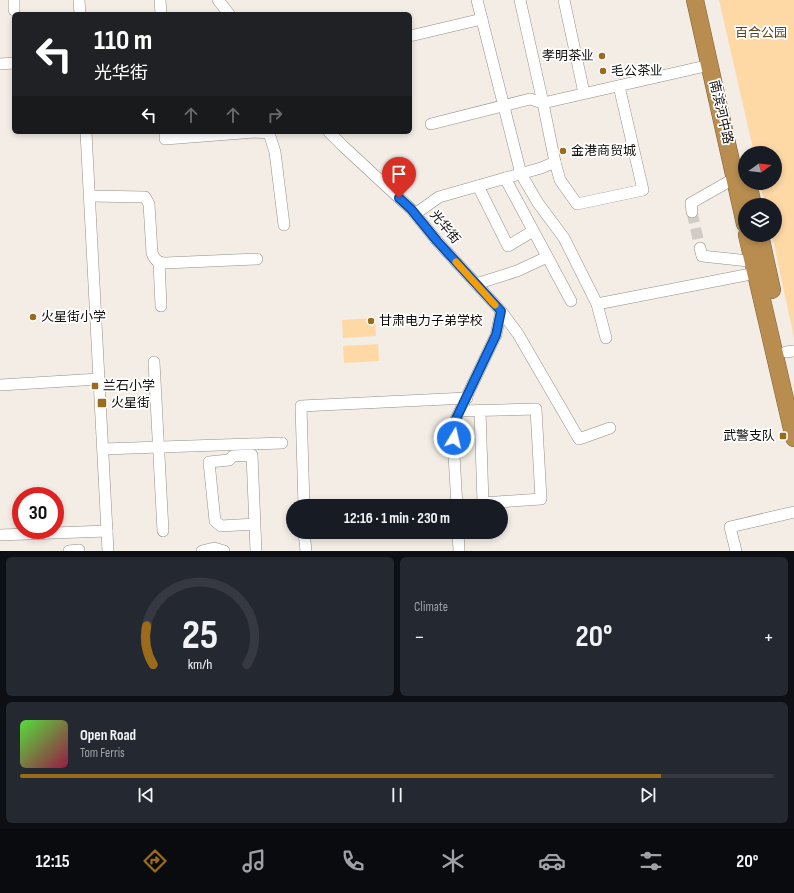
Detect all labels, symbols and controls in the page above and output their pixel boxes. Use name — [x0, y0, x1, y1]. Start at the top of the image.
text: 110 m — [94, 24, 152, 57]
park label: 百合公园 — [735, 25, 787, 41]
icon: left — [28, 28, 80, 80]
place label: 孝明茶业 — [542, 48, 594, 64]
marker: 孝明茶业 — [597, 51, 607, 61]
text: 光华街 — [94, 63, 148, 84]
place label: 毛公茶业 — [611, 63, 663, 79]
marker: 毛公茶业 — [598, 66, 608, 76]
street label: 南滨河中路 — [706, 79, 736, 145]
icon: left — [138, 104, 160, 126]
icon: ahead — [180, 104, 202, 126]
icon: ahead — [222, 104, 244, 126]
icon: right — [264, 104, 286, 126]
place label: 金港商贸城 — [571, 143, 636, 159]
marker: 金港商贸城 — [558, 146, 568, 156]
north arrow — [738, 146, 782, 190]
map controls — [738, 146, 782, 242]
pin — [382, 157, 416, 198]
icon: arrive — [388, 163, 410, 185]
button: layers — [738, 198, 782, 242]
street label: 光华街 — [426, 207, 464, 247]
place label: 火星街小学 — [41, 309, 106, 325]
marker: 火星街小学 — [28, 312, 38, 322]
place label: 甘肃电力子弟学校 — [379, 313, 483, 329]
marker: 甘肃电力子弟学校 — [366, 316, 376, 326]
place label: 兰石小学 — [103, 378, 155, 394]
marker: 兰石小学 — [90, 381, 100, 391]
place label: 火星街 — [111, 395, 150, 411]
marker: 火星街 — [96, 397, 108, 409]
position arrow — [433, 417, 475, 459]
place label: 武警支队 — [723, 428, 775, 444]
marker: 武警支队 — [778, 431, 788, 441]
speed limit sign: 30 — [12, 487, 64, 539]
text: 12:16 · 1 min · 230 m — [344, 509, 450, 528]
text: Climate — [414, 599, 448, 615]
text: 25 — [182, 610, 218, 659]
text: 20° — [576, 619, 612, 655]
text: − — [414, 624, 425, 651]
text: + — [763, 624, 774, 651]
text: km/h — [188, 655, 212, 672]
text: Open Road — [80, 726, 136, 745]
text: Tom Ferris — [80, 745, 125, 761]
icon: previous — [135, 784, 157, 806]
icon: pause — [386, 784, 408, 806]
icon: next — [637, 784, 659, 806]
icon: directions — [141, 847, 169, 875]
icon: music — [240, 847, 268, 875]
icon: phone — [339, 847, 367, 875]
icon: climate — [439, 847, 467, 875]
icon: car — [538, 847, 566, 875]
icon: filters — [637, 847, 665, 875]
text: 12:15 — [36, 851, 70, 872]
text: 20° — [736, 851, 758, 872]

